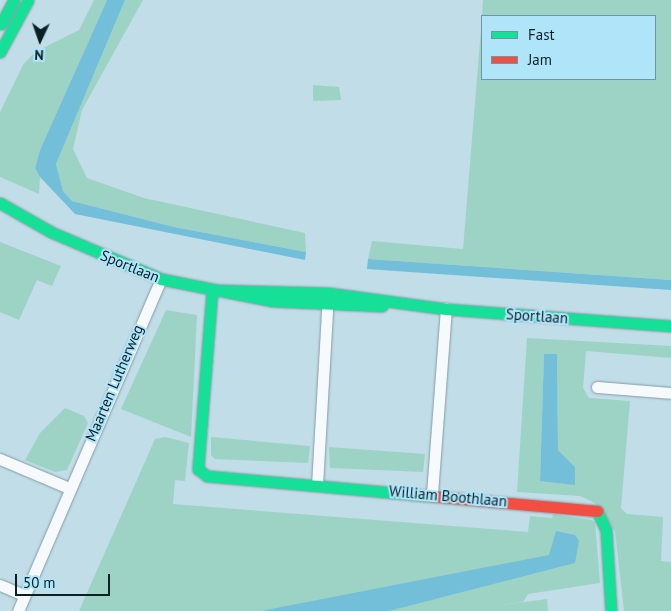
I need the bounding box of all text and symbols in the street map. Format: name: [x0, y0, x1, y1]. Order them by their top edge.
north arrow: [15, 15, 65, 65]
legend: [481, 15, 656, 80]
text: Fast: [528, 25, 555, 44]
text: N: [34, 46, 44, 64]
text: Jam: [528, 50, 552, 69]
street label: Sportlaan: [98, 246, 162, 286]
street label: Sportlaan: [505, 305, 569, 327]
street label: Maarten Lutherweg: [81, 322, 147, 444]
street label: William Boothlaan: [388, 482, 508, 510]
scale bar: [18, 564, 112, 596]
text: 50 m: [23, 573, 56, 592]

